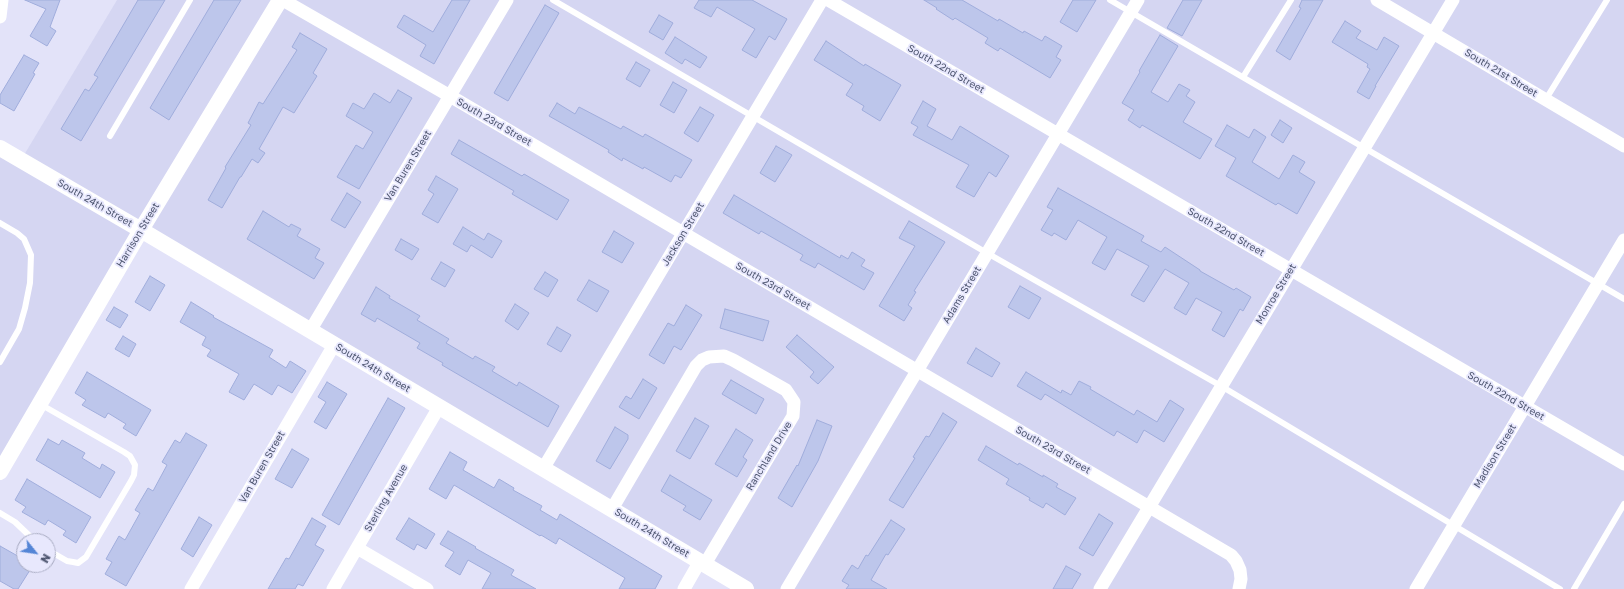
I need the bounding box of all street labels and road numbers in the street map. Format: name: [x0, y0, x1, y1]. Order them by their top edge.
street label: South 22nd Street: [905, 42, 987, 96]
street label: South 21st Street: [1462, 46, 1540, 100]
street label: South 23rd Street: [454, 96, 534, 148]
street label: Van Buren Street: [382, 128, 434, 204]
street label: South 24th Street: [55, 176, 135, 230]
street label: Jackson Street: [659, 200, 707, 268]
street label: Harrison Street: [114, 201, 162, 269]
street label: South 22nd Street: [1185, 205, 1267, 259]
street label: South 23rd Street: [733, 260, 813, 312]
street label: Monroe Street: [1253, 262, 1299, 326]
street label: Adams Street: [940, 264, 984, 326]
street label: South 24th Street: [333, 341, 413, 395]
street label: South 22nd Street: [1465, 369, 1547, 423]
street label: Ranchland Drive: [744, 419, 794, 493]
street label: Madison Street: [1471, 422, 1519, 490]
street label: South 23rd Street: [1013, 424, 1093, 476]
street label: Van Buren Street: [237, 429, 287, 505]
street label: Sterling Avenue: [362, 462, 410, 534]
street label: South 24th Street: [612, 506, 692, 560]

